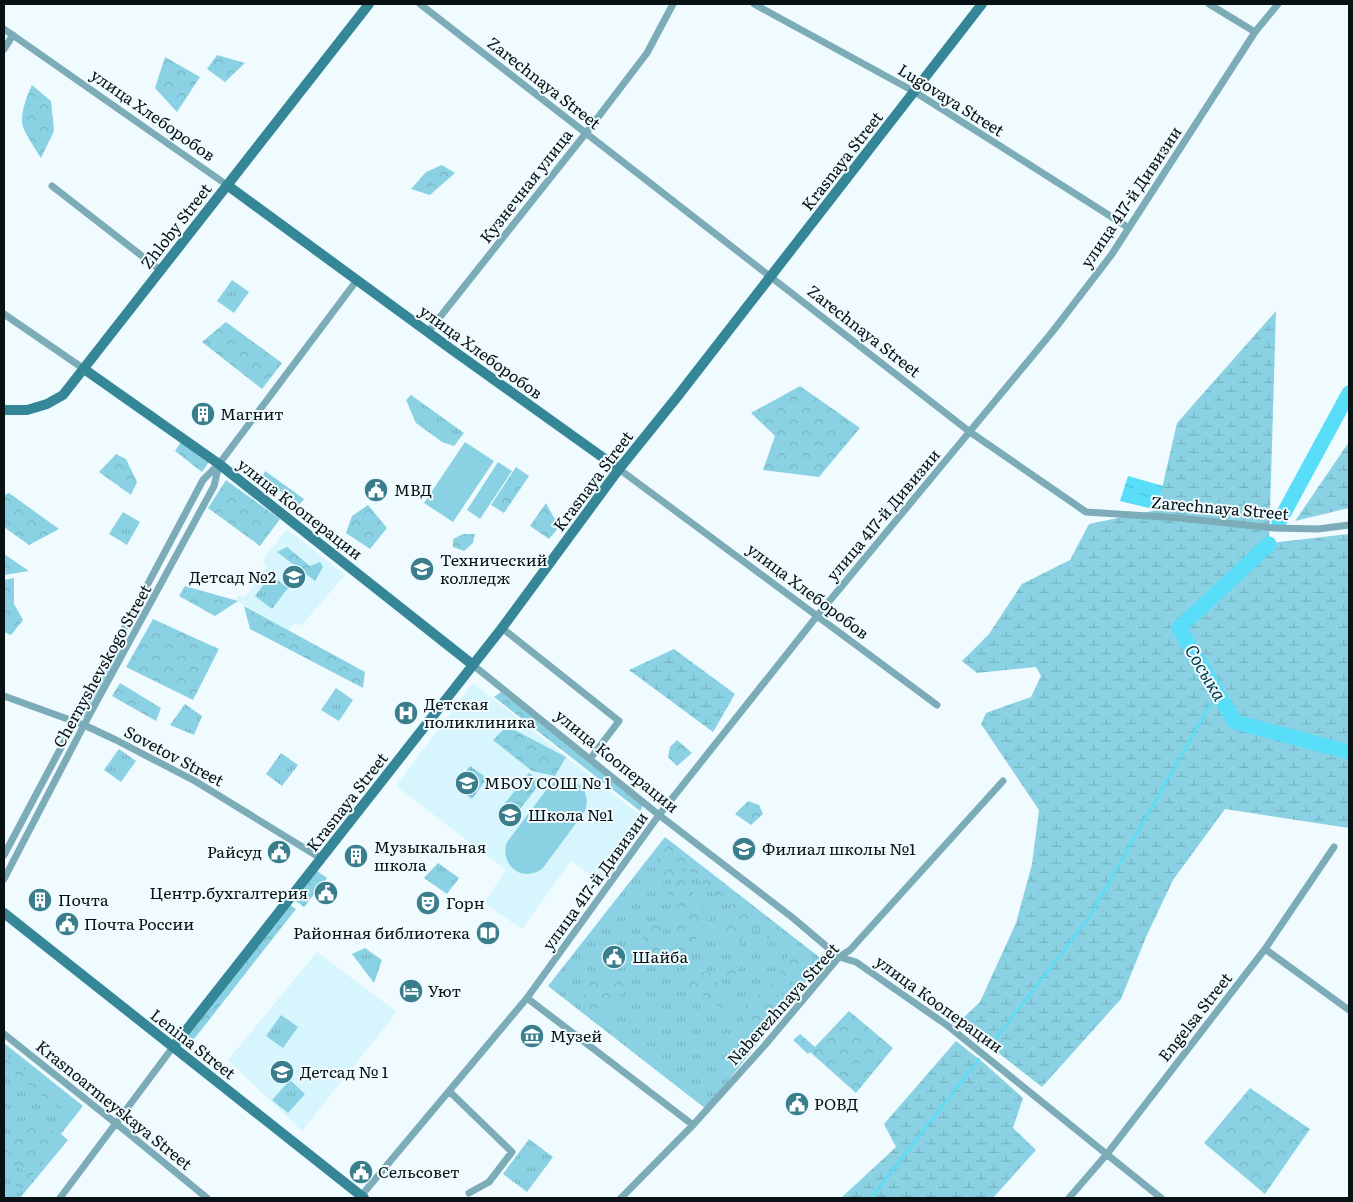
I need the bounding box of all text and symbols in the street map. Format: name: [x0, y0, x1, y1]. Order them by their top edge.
street label: Zarechnaya Street: [483, 30, 607, 134]
street label: Lugovaya Street: [894, 57, 1010, 142]
street label: улица Хлеборобов: [86, 62, 221, 166]
street label: Krasnaya Street: [795, 105, 888, 215]
street label: улица 417-й Дивизии: [1074, 121, 1187, 272]
street label: Кузнечная улица: [473, 123, 578, 247]
street label: Zhloby Street: [134, 177, 217, 273]
street label: Zarechnaya Street: [803, 278, 927, 382]
street label: улица Хлеборобов: [415, 298, 548, 404]
building icon: Магнит: [190, 401, 216, 427]
place label: Магнит: [220, 401, 284, 425]
street label: Krasnaya Street: [546, 425, 638, 536]
street label: улица 417-й Дивизии: [820, 443, 945, 586]
street label: улица Кооперации: [233, 452, 368, 565]
public building icon: МВД: [363, 477, 389, 503]
place label: МВД: [394, 477, 432, 501]
street label: Zarechnaya Street: [1150, 489, 1290, 525]
street label: улица Хлеборобов: [743, 536, 875, 644]
place label: Технический колледж: [440, 547, 548, 589]
school or university icon: Технический колледж: [409, 556, 435, 582]
place label: Детсад №2: [189, 564, 276, 588]
school or university icon: Детсад №2: [281, 564, 307, 590]
street label: Chernyshevskogo Street: [46, 579, 156, 752]
water label: Сосыка: [1179, 639, 1234, 706]
place label: Детская поликлиника: [424, 691, 536, 733]
hospital icon: Детская поликлиника: [393, 700, 419, 726]
street label: улица Кооперации: [551, 703, 685, 818]
street label: Sovetov Street: [120, 719, 229, 792]
street label: Krasnaya Street: [300, 746, 393, 856]
school or university icon: МБОУ СОШ № 1: [454, 770, 480, 796]
place label: МБОУ СОШ № 1: [484, 770, 612, 794]
school or university icon: Школа №1: [497, 802, 523, 828]
place label: Школа №1: [528, 802, 614, 826]
street label: улица 417-й Дивизии: [536, 806, 653, 955]
place label: Музыкальная школа: [374, 834, 486, 876]
school or university icon: Филиал школы №1: [731, 836, 757, 862]
place label: Филиал школы №1: [762, 836, 916, 860]
place label: Райсуд: [207, 839, 262, 863]
public building icon: Райсуд: [266, 839, 292, 865]
building icon: Музыкальная школа: [343, 843, 369, 869]
place label: Центр.бухгалтерия: [150, 880, 308, 904]
public building icon: Центр.бухгалтерия: [313, 880, 339, 906]
building icon: Почта: [27, 887, 53, 913]
place label: Почта: [58, 887, 109, 911]
theatre icon: Горн: [415, 890, 441, 916]
place label: Горн: [446, 890, 485, 914]
public building icon: Почта России: [54, 911, 80, 937]
place label: Почта России: [84, 911, 194, 935]
place label: Районная библиотека: [293, 920, 470, 944]
library icon: Районная библиотека: [475, 920, 501, 946]
street label: Naberezhnaya Street: [721, 936, 844, 1070]
public building icon: Шайба: [601, 944, 627, 970]
place label: Шайба: [632, 944, 688, 968]
street label: улица Кооперации: [871, 949, 1009, 1058]
street label: Engelsa Street: [1152, 966, 1237, 1066]
hotel icon: Уют: [398, 978, 424, 1004]
place label: Уют: [428, 978, 461, 1002]
street label: Lenina Street: [146, 1002, 242, 1085]
museum icon: Музей: [519, 1023, 545, 1049]
place label: Музей: [550, 1023, 602, 1047]
street label: Krasnoarmeyskaya Street: [31, 1034, 198, 1175]
school or university icon: Детсад № 1: [269, 1059, 295, 1085]
place label: Детсад № 1: [300, 1059, 389, 1083]
public building icon: РОВД: [784, 1091, 810, 1117]
place label: РОВД: [814, 1091, 858, 1115]
public building icon: Сельсовет: [348, 1159, 374, 1185]
place label: Сельсовет: [378, 1159, 460, 1183]

